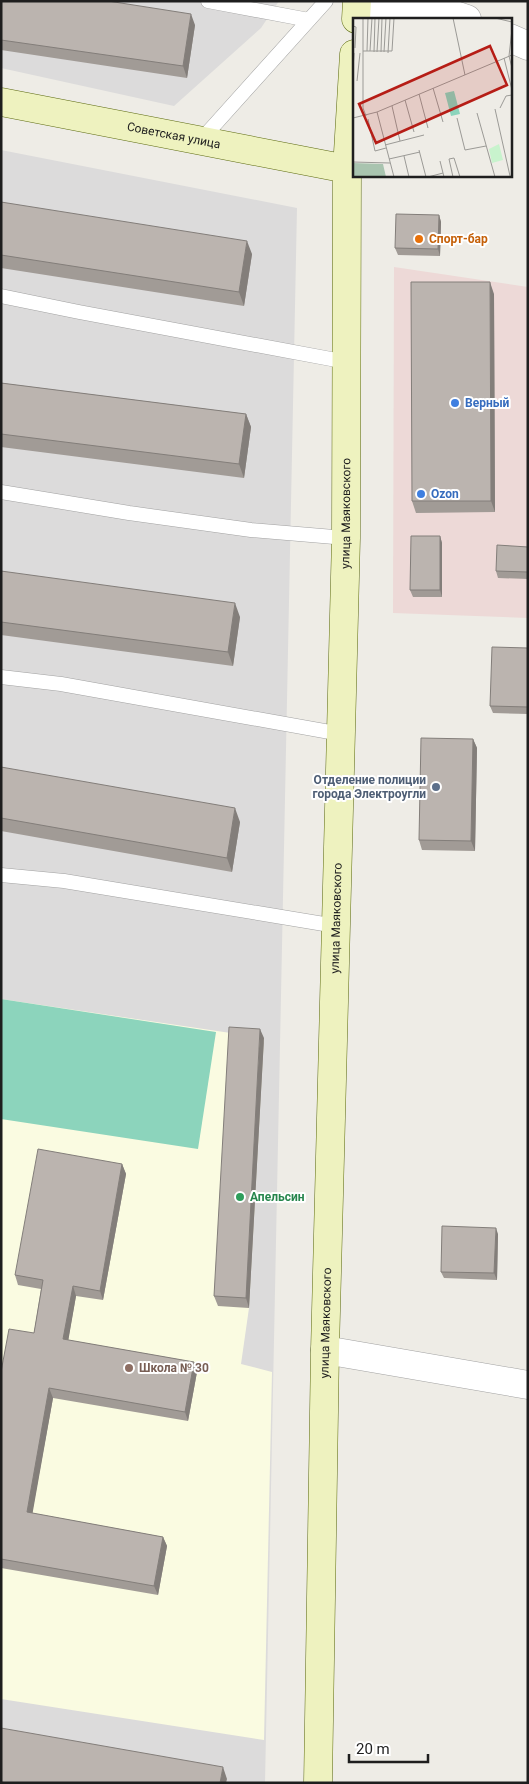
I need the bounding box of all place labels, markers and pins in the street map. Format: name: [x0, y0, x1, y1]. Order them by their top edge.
place label: Спорт-бар: [429, 232, 488, 246]
marker: Спорт-бар: [413, 233, 425, 245]
place label: Верный: [465, 396, 510, 410]
marker: Верный: [449, 397, 461, 409]
place label: Ozon: [431, 487, 459, 501]
marker: Ozon: [415, 488, 427, 500]
place label: Отделение полиции города Электроугли: [313, 773, 426, 801]
marker: Отделение полиции города Электроугли: [430, 781, 442, 793]
place label: Апельсин: [250, 1190, 305, 1204]
marker: Апельсин: [234, 1191, 246, 1203]
place label: Школа № 30: [139, 1361, 209, 1375]
marker: Школа № 30: [123, 1362, 135, 1374]

